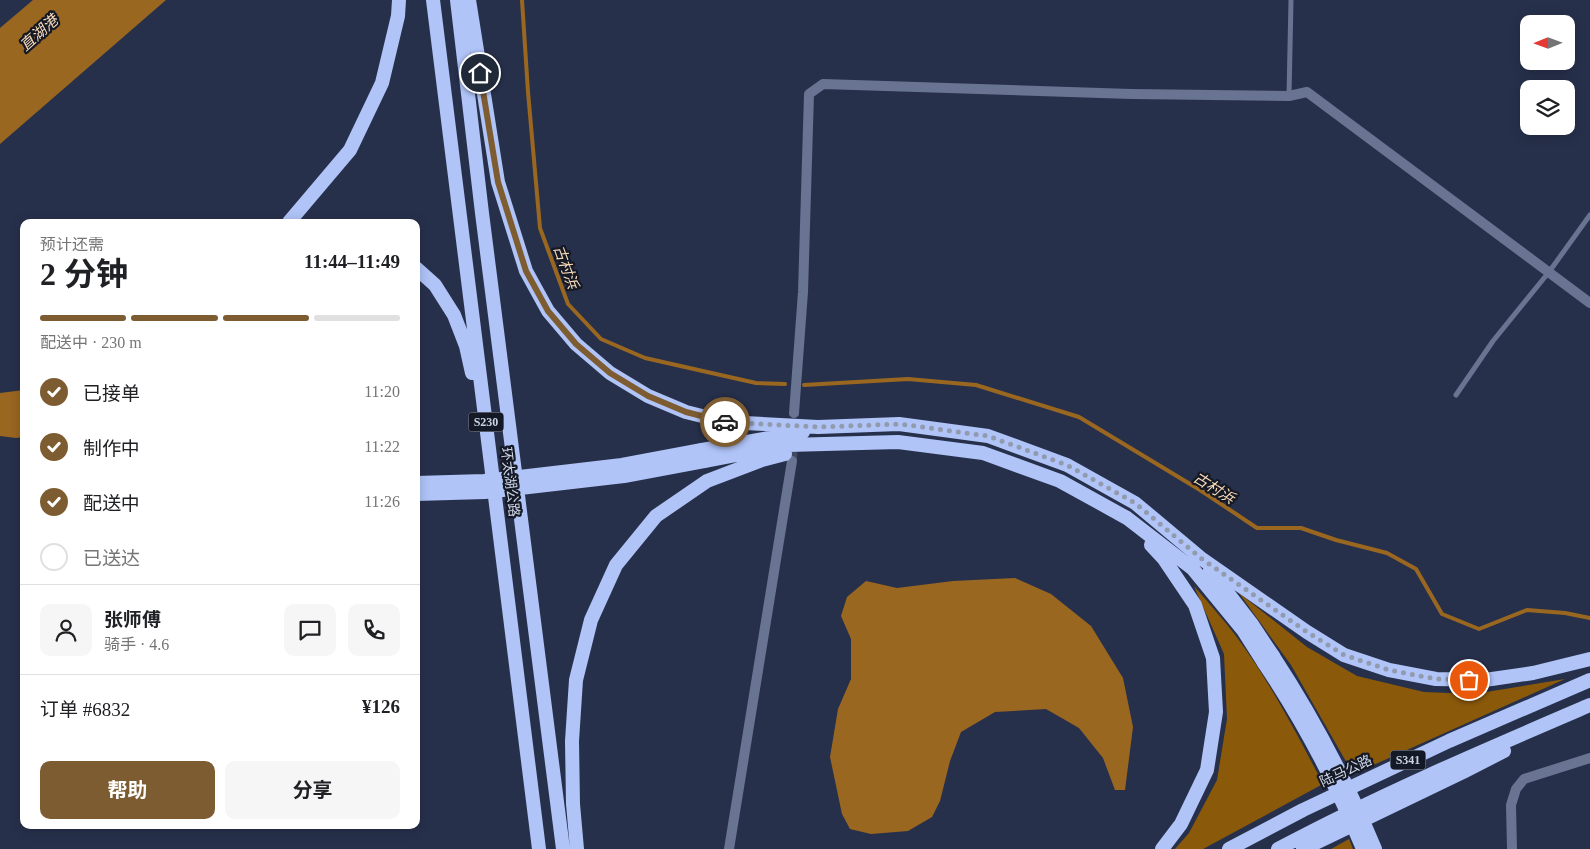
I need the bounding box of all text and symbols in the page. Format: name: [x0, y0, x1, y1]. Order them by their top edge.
water label: 直湖港: [17, 11, 63, 54]
north arrow: [1520, 15, 1575, 70]
map controls: [1520, 15, 1575, 135]
pin: [459, 52, 501, 94]
icon: home: [466, 59, 494, 87]
button: layers: [1520, 80, 1575, 135]
text: 预计还需: [40, 236, 104, 253]
water label: 古村浜: [551, 243, 582, 293]
text: 11:44–11:49: [304, 251, 400, 272]
text: 2 分钟: [40, 256, 128, 292]
text: 配送中 · 230 m: [40, 334, 142, 351]
icon: check: [40, 378, 68, 406]
text: 已接单: [83, 383, 140, 404]
text: 11:20: [364, 383, 400, 400]
courier: [700, 397, 750, 447]
icon: car: [711, 408, 739, 436]
road number: S230: [468, 412, 504, 432]
icon: check: [40, 433, 68, 461]
text: 制作中: [83, 438, 140, 459]
text: 11:22: [364, 438, 400, 455]
street label: 环太湖公路: [498, 446, 522, 518]
water label: 古村浜: [1191, 469, 1239, 508]
icon: check: [40, 488, 68, 516]
text: 配送中: [83, 493, 140, 514]
text: 11:26: [364, 493, 400, 510]
text: 已送达: [83, 548, 140, 569]
button: person: [40, 604, 92, 656]
button: chat: [284, 604, 336, 656]
button: phone: [348, 604, 400, 656]
text: 张师傅: [104, 609, 161, 630]
text: 骑手 · 4.6: [104, 636, 169, 653]
pin: [1448, 659, 1490, 701]
icon: bag: [1455, 666, 1483, 694]
text: ¥126: [362, 696, 400, 717]
text: 订单 #6832: [40, 699, 130, 720]
road number: S341: [1390, 750, 1426, 770]
street label: 陆马公路: [1317, 752, 1375, 790]
button: 帮助: [40, 761, 215, 819]
button: 分享: [225, 761, 400, 819]

